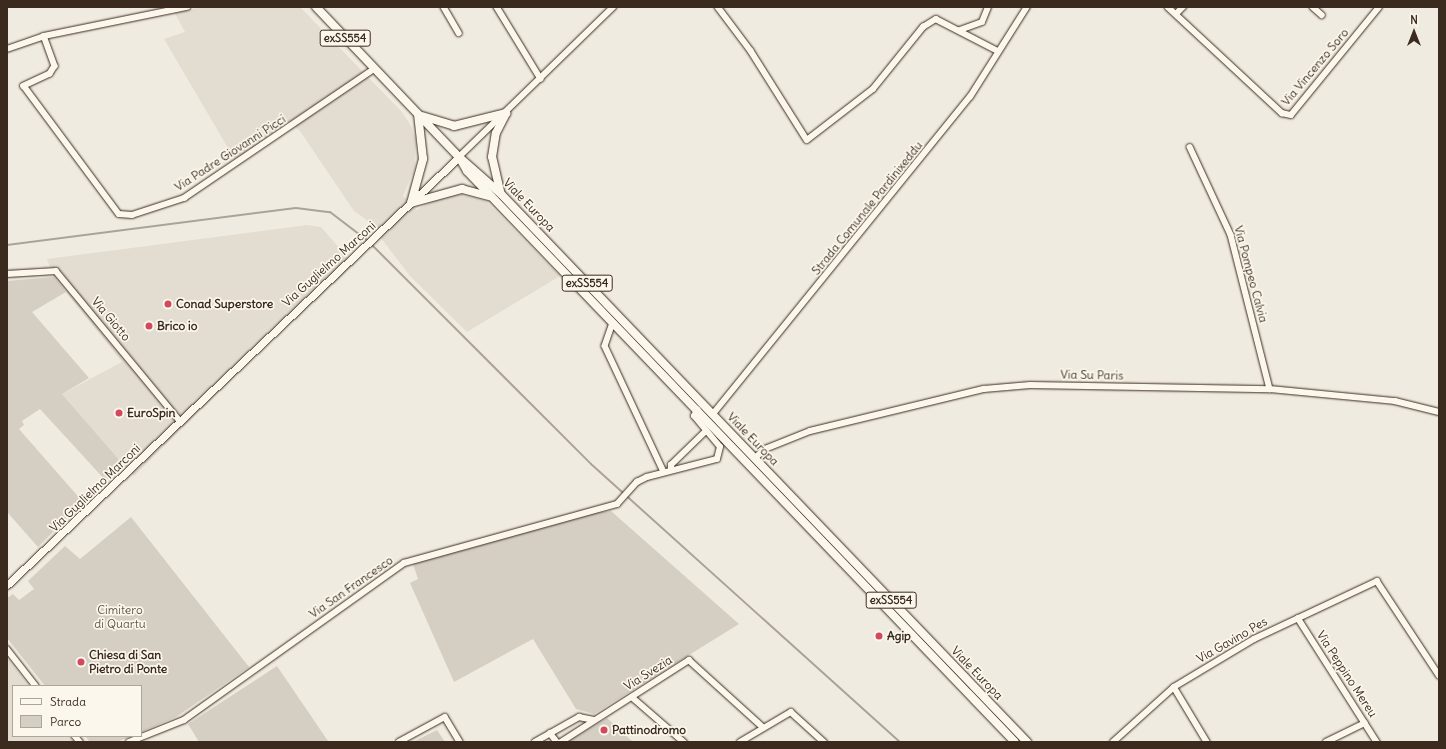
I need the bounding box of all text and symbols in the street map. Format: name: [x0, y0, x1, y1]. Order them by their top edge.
north arrow: [1394, 12, 1434, 52]
text: N: [1410, 13, 1418, 27]
street label: Via Vincenzo Soro: [1278, 25, 1352, 109]
road number: exSS554: [319, 29, 371, 47]
street label: Via Padre Giovanni Picci: [172, 112, 288, 194]
street label: Strada Comunale Pardinixeddu: [809, 138, 925, 278]
street label: Viale Europa: [500, 175, 558, 235]
street label: Via Guglielmo Marconi: [279, 218, 379, 310]
street label: Via Pompeo Calvia: [1231, 224, 1271, 324]
road number: exSS554: [561, 274, 613, 292]
street label: Via Giotto: [89, 294, 133, 344]
place label: Conad Superstore: [176, 297, 273, 311]
marker: Conad Superstore: [163, 299, 173, 309]
place label: Brico io: [157, 319, 197, 333]
marker: Brico io: [144, 321, 154, 331]
street label: Via Su Paris: [1060, 367, 1124, 383]
place label: EuroSpin: [127, 406, 175, 420]
marker: EuroSpin: [114, 408, 124, 418]
street label: Viale Europa: [724, 409, 782, 469]
street label: Via Guglielmo Marconi: [47, 441, 143, 535]
street label: Via San Francesco: [306, 553, 396, 621]
road number: exSS554: [865, 591, 917, 609]
park label: Cimitero di Quartu: [94, 603, 146, 631]
street label: Via Gavino Pes: [1194, 614, 1270, 666]
street label: Via Peppino Mereu: [1314, 628, 1380, 720]
place label: Agip: [887, 629, 911, 643]
marker: Agip: [874, 631, 884, 641]
street label: Viale Europa: [948, 643, 1006, 703]
place label: Chiesa di San Pietro di Ponte: [89, 648, 167, 676]
street label: Via Svezia: [621, 653, 675, 693]
marker: Chiesa di San Pietro di Ponte: [76, 657, 86, 667]
legend: [12, 685, 142, 737]
text: Strada: [50, 694, 86, 709]
text: Parco: [50, 714, 81, 729]
place label: Pattinodromo: [612, 723, 686, 737]
marker: Pattinodromo: [599, 725, 609, 735]

